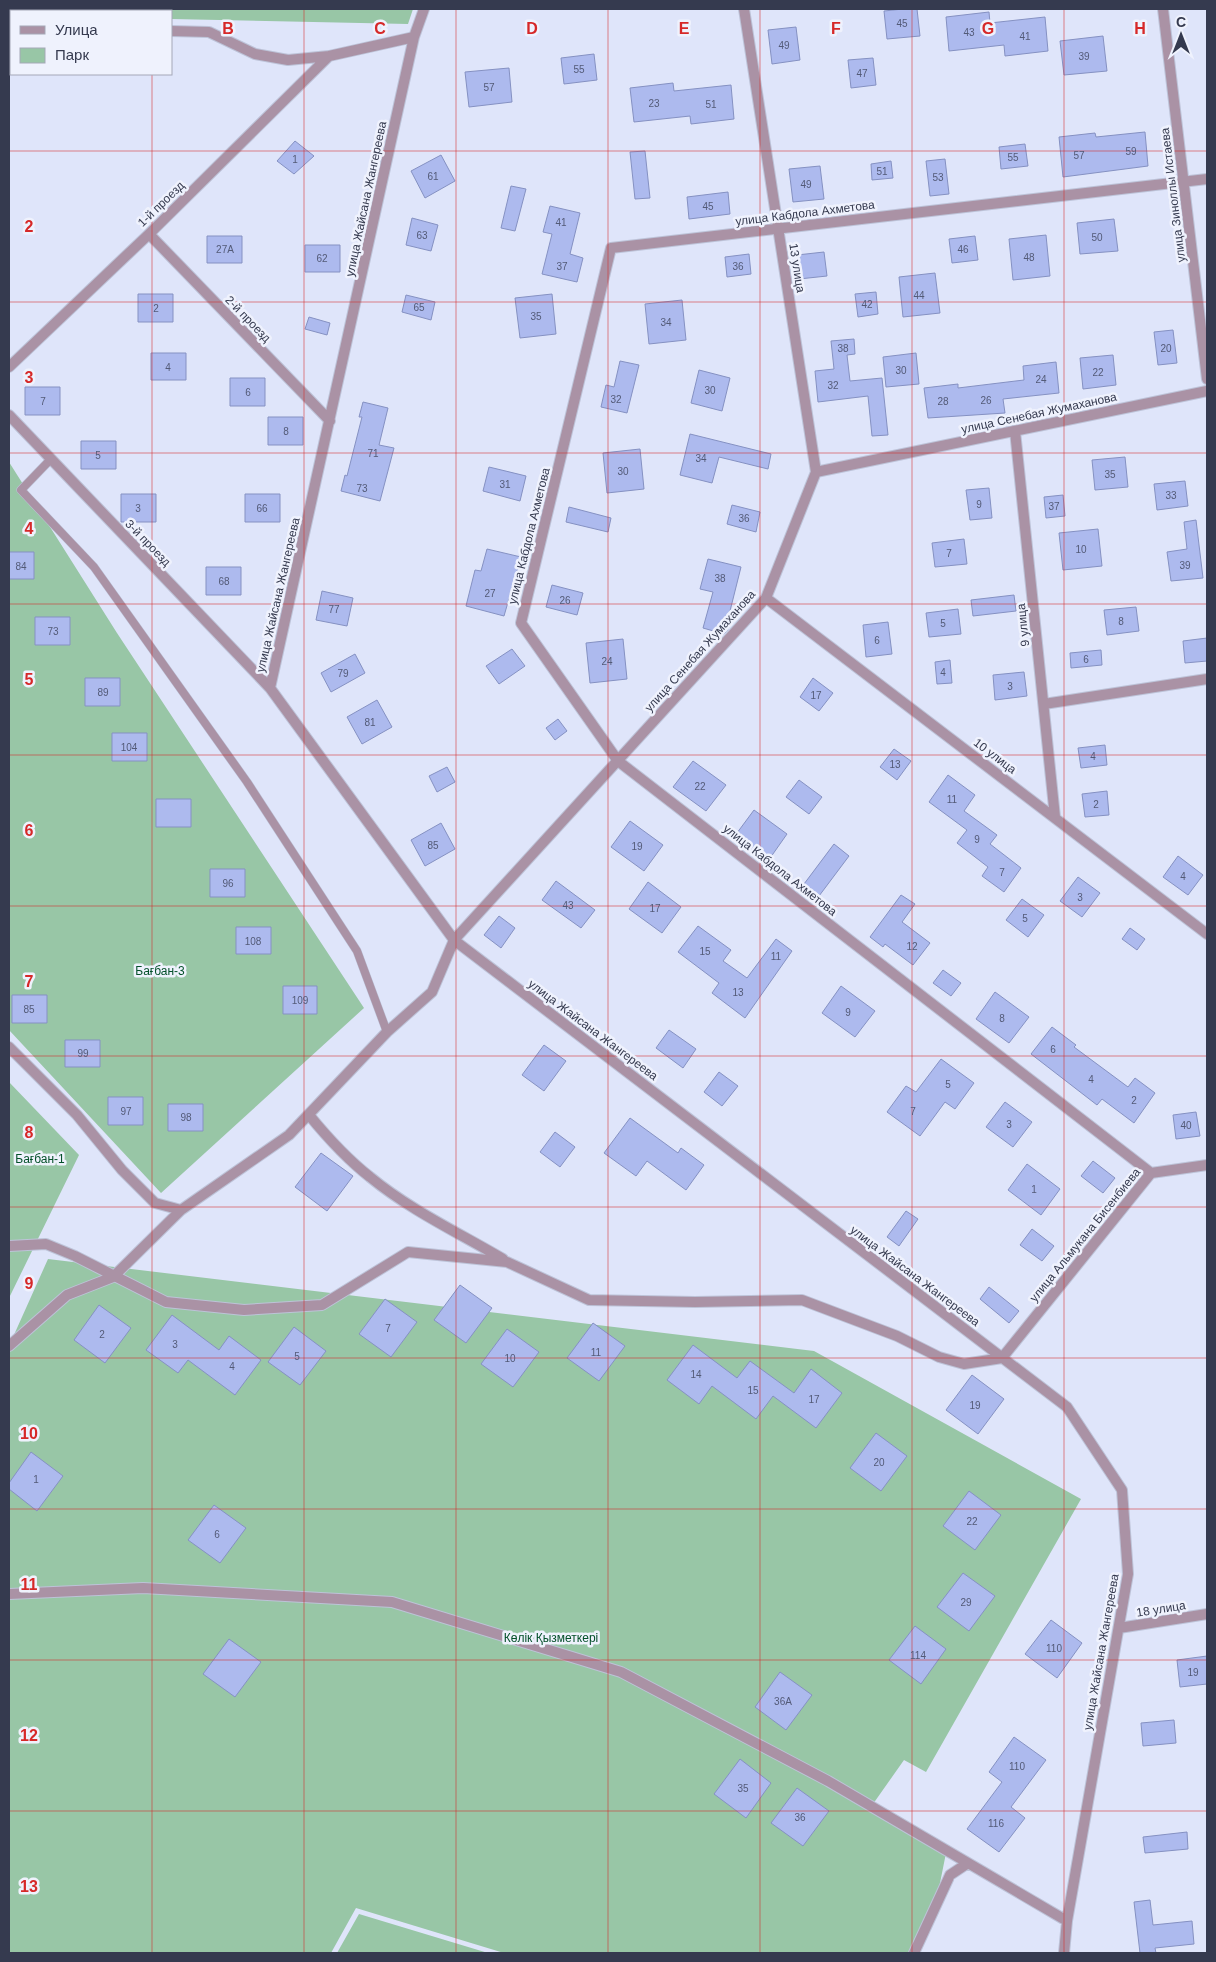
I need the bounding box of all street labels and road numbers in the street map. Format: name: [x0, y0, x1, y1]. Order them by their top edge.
street label: улица Жайсана Жангереева: [343, 120, 389, 278]
street label: улица Зиноллы Истаева: [1158, 127, 1188, 263]
street label: 1-й проезд: [135, 178, 187, 230]
street label: улица Кабдола Ахметова: [735, 197, 876, 228]
street label: 13 улица: [786, 242, 808, 294]
street label: 2-й проезд: [222, 293, 274, 345]
street label: улица Сенебая Жумаханова: [960, 390, 1118, 436]
street label: улица Кабдола Ахметова: [505, 466, 553, 606]
street label: улица Жайсана Жангереева: [253, 516, 303, 674]
street label: 3-й проезд: [122, 517, 174, 569]
street label: улица Сенебая Жумаханова: [642, 587, 758, 715]
street label: 9 улица: [1014, 603, 1032, 647]
street label: 10 улица: [971, 735, 1019, 777]
street label: улица Кабдола Ахметова: [720, 821, 840, 919]
street label: улица Жайсана Жангереева: [526, 977, 661, 1083]
street label: улица Альмукана Бисенбиева: [1027, 1165, 1143, 1305]
street label: улица Жайсана Жангереева: [848, 1223, 983, 1329]
street label: улица Жайсана Жангереева: [1080, 1572, 1122, 1731]
street label: 18 улица: [1135, 1598, 1187, 1620]

